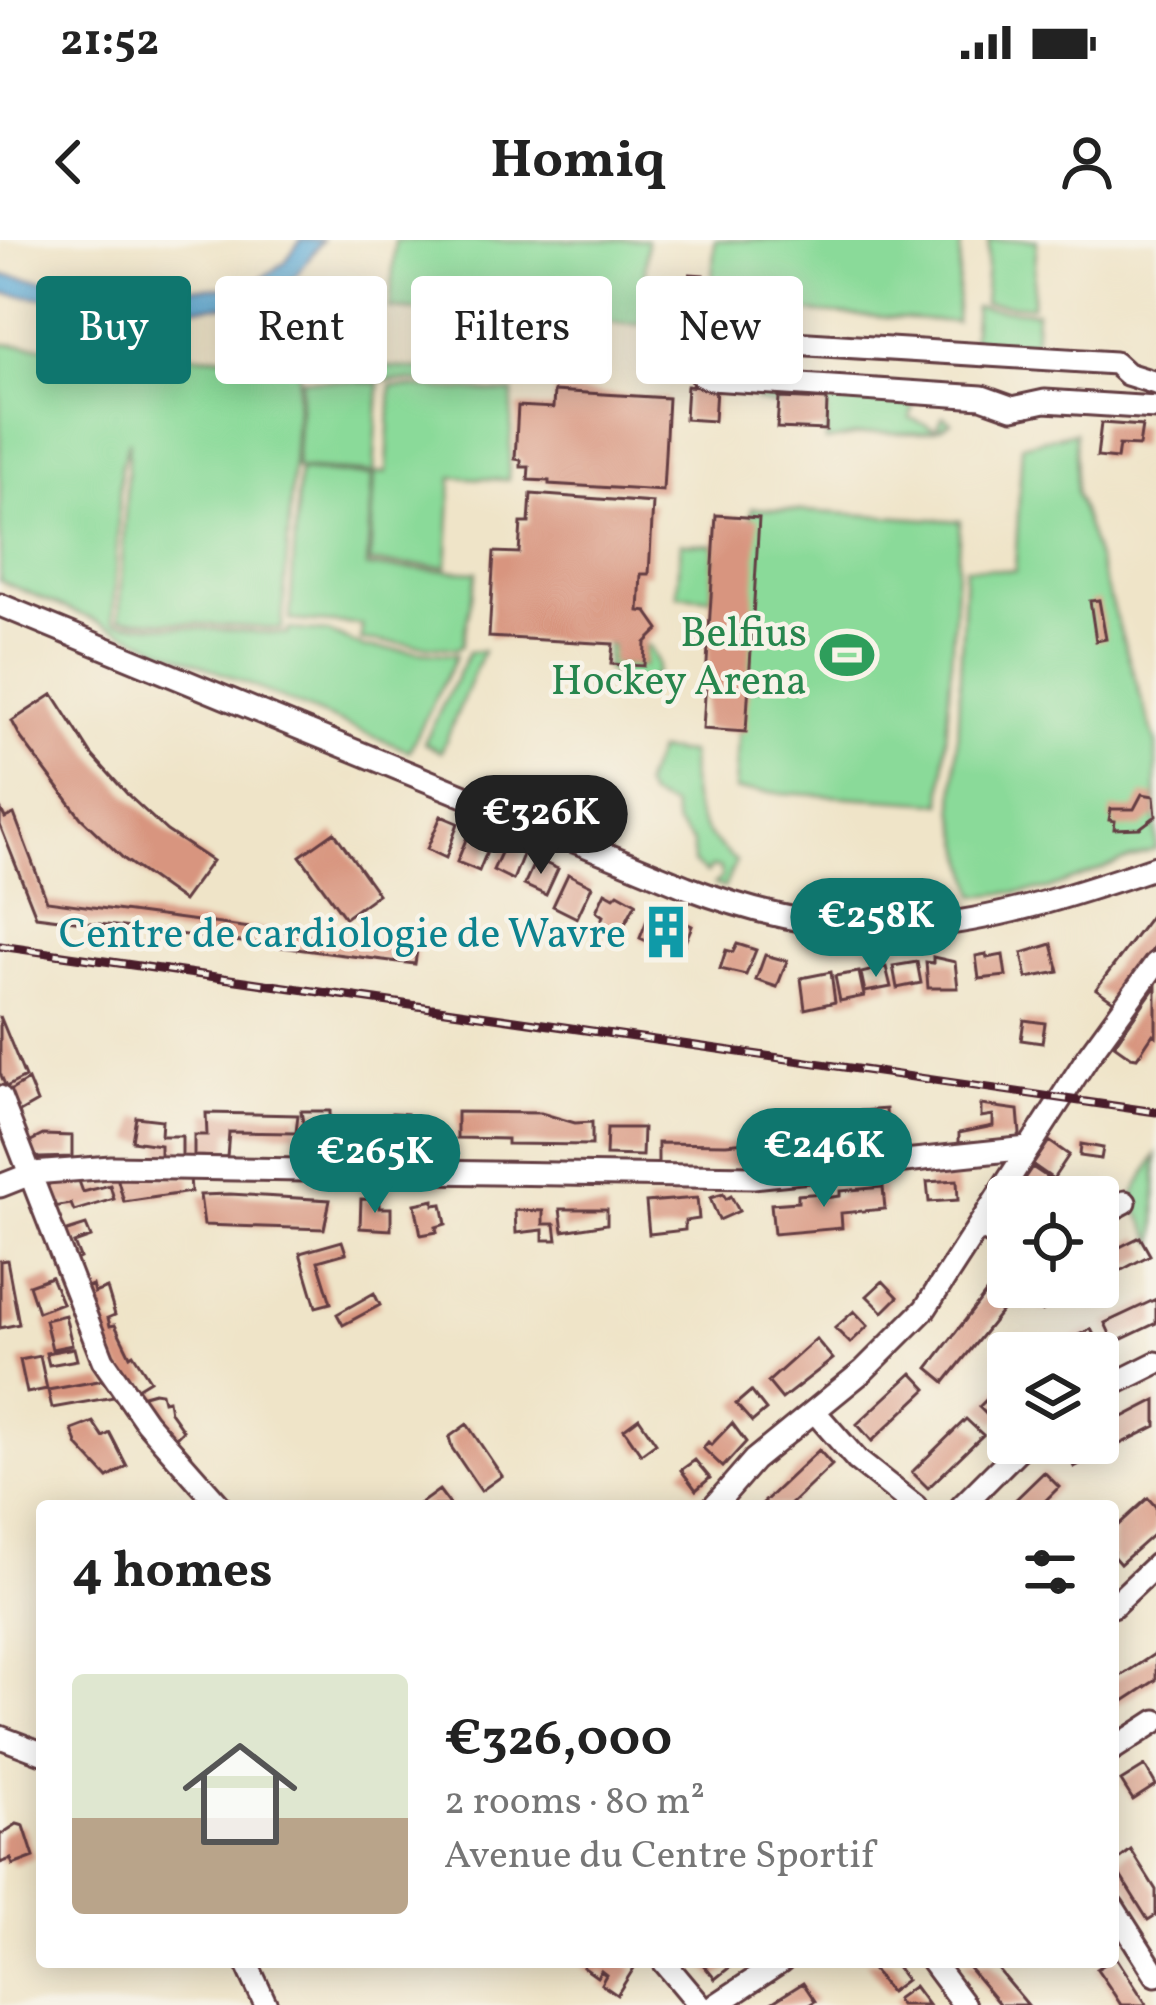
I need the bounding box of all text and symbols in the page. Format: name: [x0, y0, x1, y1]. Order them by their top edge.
text: 21:52: [60, 11, 159, 74]
text: Homiq: [490, 125, 666, 200]
icon: back: [36, 129, 102, 195]
icon: person: [1054, 129, 1120, 195]
chip: Buy: [36, 276, 191, 384]
chip: Rent: [215, 276, 387, 384]
chip: Filters: [411, 276, 612, 384]
chip: New: [636, 276, 803, 384]
place label: Belfius Hockey Arena: [551, 606, 807, 713]
sports icon: Belfius Hockey Arena: [818, 626, 876, 684]
pin: €326K: [457, 775, 625, 877]
text: €326K: [482, 787, 600, 841]
pin: €258K: [792, 878, 960, 980]
text: €258K: [817, 890, 935, 944]
building icon: Centre de cardiologie de Wavre: [637, 903, 695, 961]
place label: Centre de cardiologie de Wavre: [59, 907, 626, 966]
pin: €246K: [740, 1108, 908, 1210]
pin: €265K: [291, 1114, 459, 1216]
text: €246K: [763, 1120, 885, 1174]
text: €265K: [316, 1126, 434, 1180]
map controls: [987, 1176, 1119, 1464]
button: locate: [987, 1176, 1119, 1308]
button: layers: [987, 1332, 1119, 1464]
text: 4 homes: [72, 1537, 273, 1608]
icon: filters: [1017, 1539, 1083, 1605]
text: €326,000: [444, 1705, 672, 1776]
icon: home: [168, 1722, 312, 1866]
text: 2 rooms · 80 m²: [444, 1776, 705, 1830]
text: Avenue du Centre Sportif: [444, 1830, 874, 1884]

